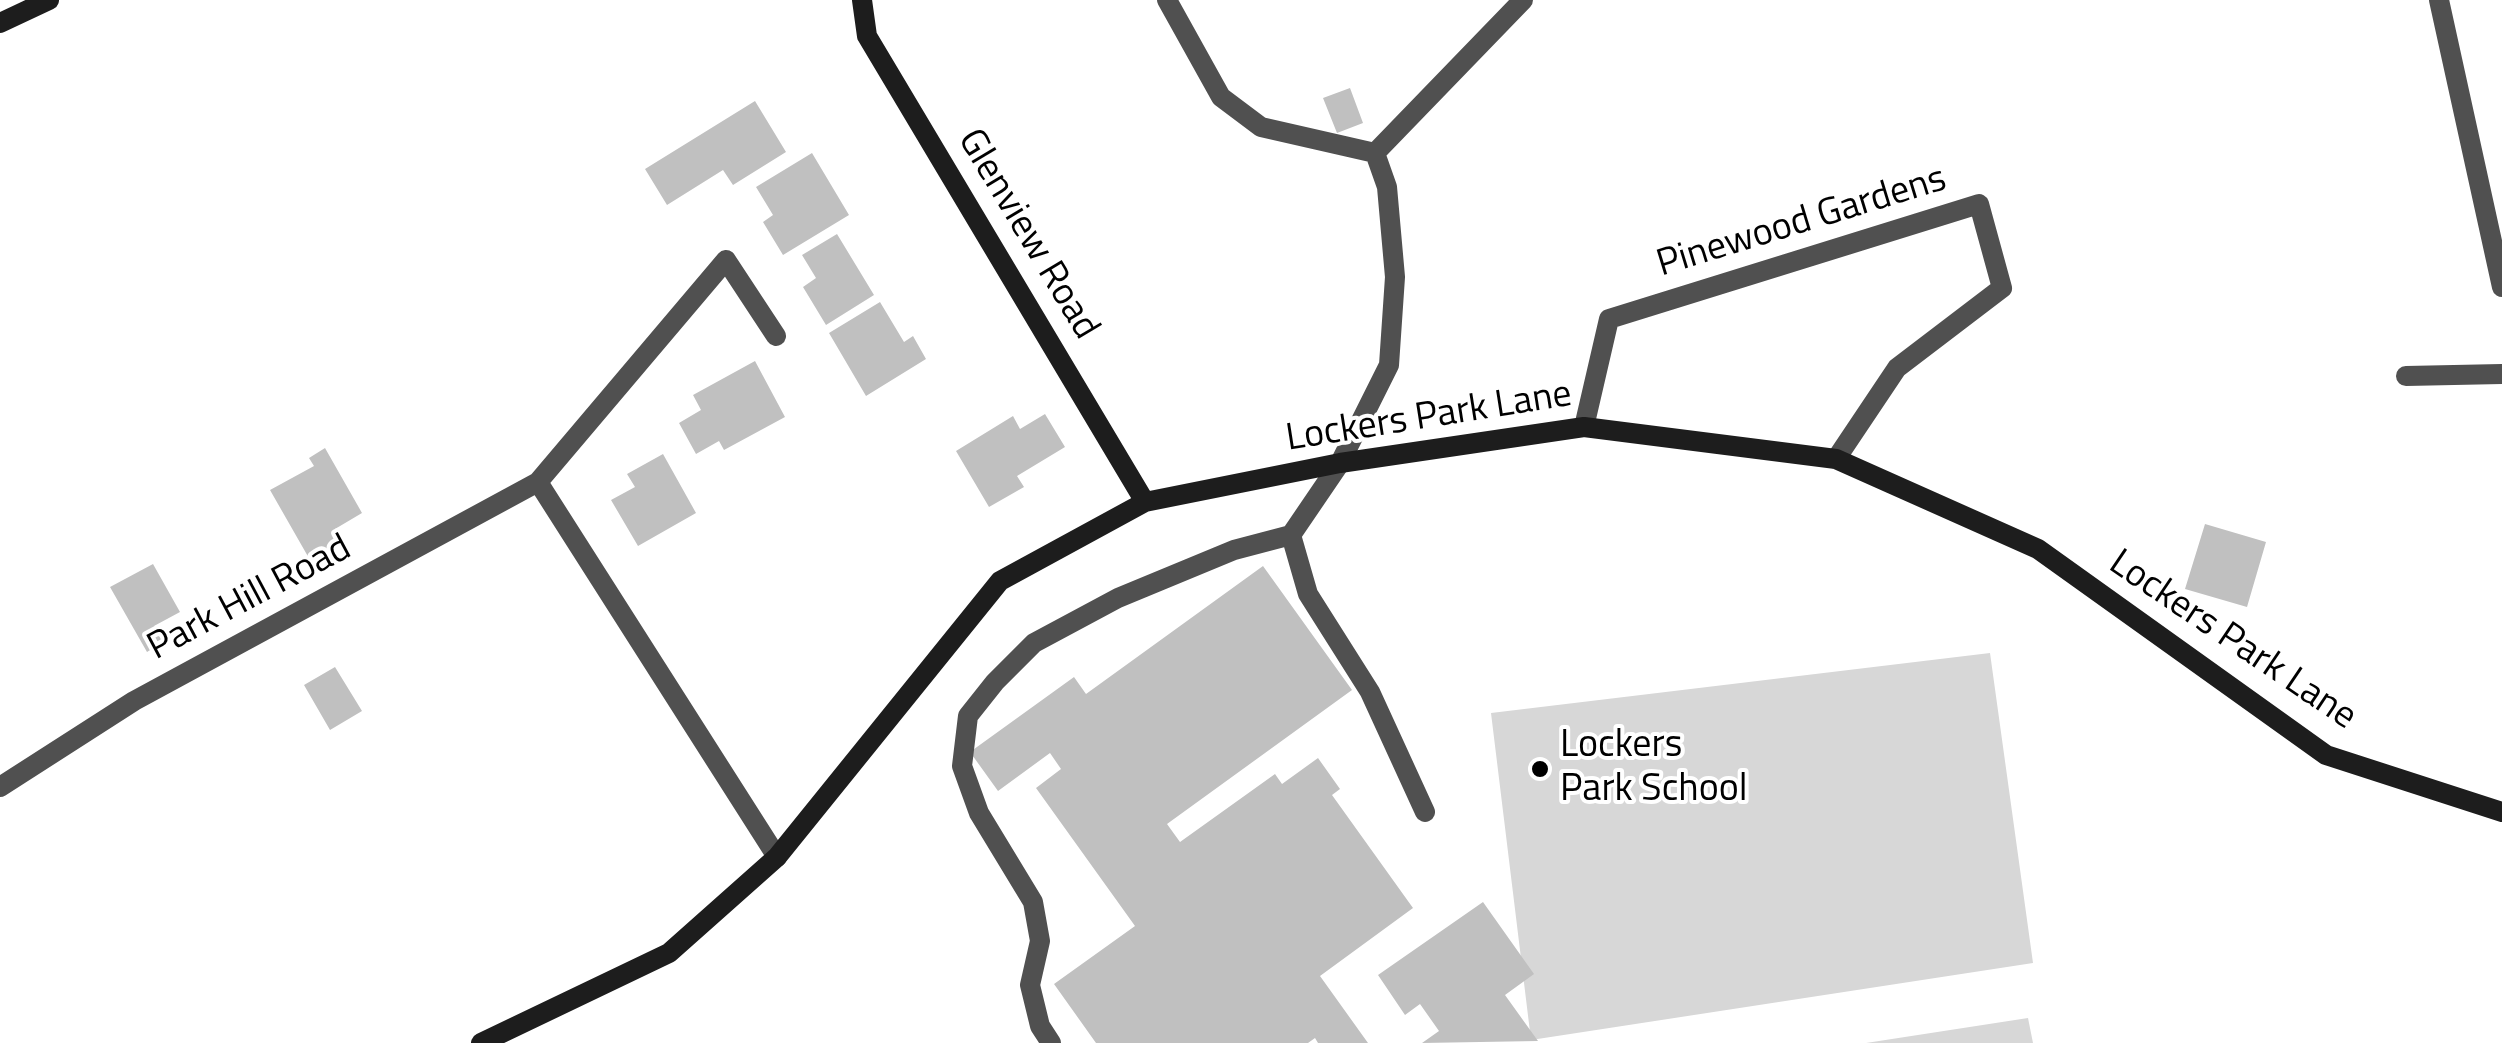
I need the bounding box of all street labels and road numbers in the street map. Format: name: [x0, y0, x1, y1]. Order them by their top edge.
street label: Glenview Road: [946, 122, 1108, 348]
street label: Pinewood Gardens: [1652, 157, 1952, 289]
street label: Lockers Park Lane: [1283, 373, 1575, 463]
street label: Park Hill Road: [141, 526, 359, 672]
street label: Lockers Park Lane: [2100, 541, 2364, 741]

